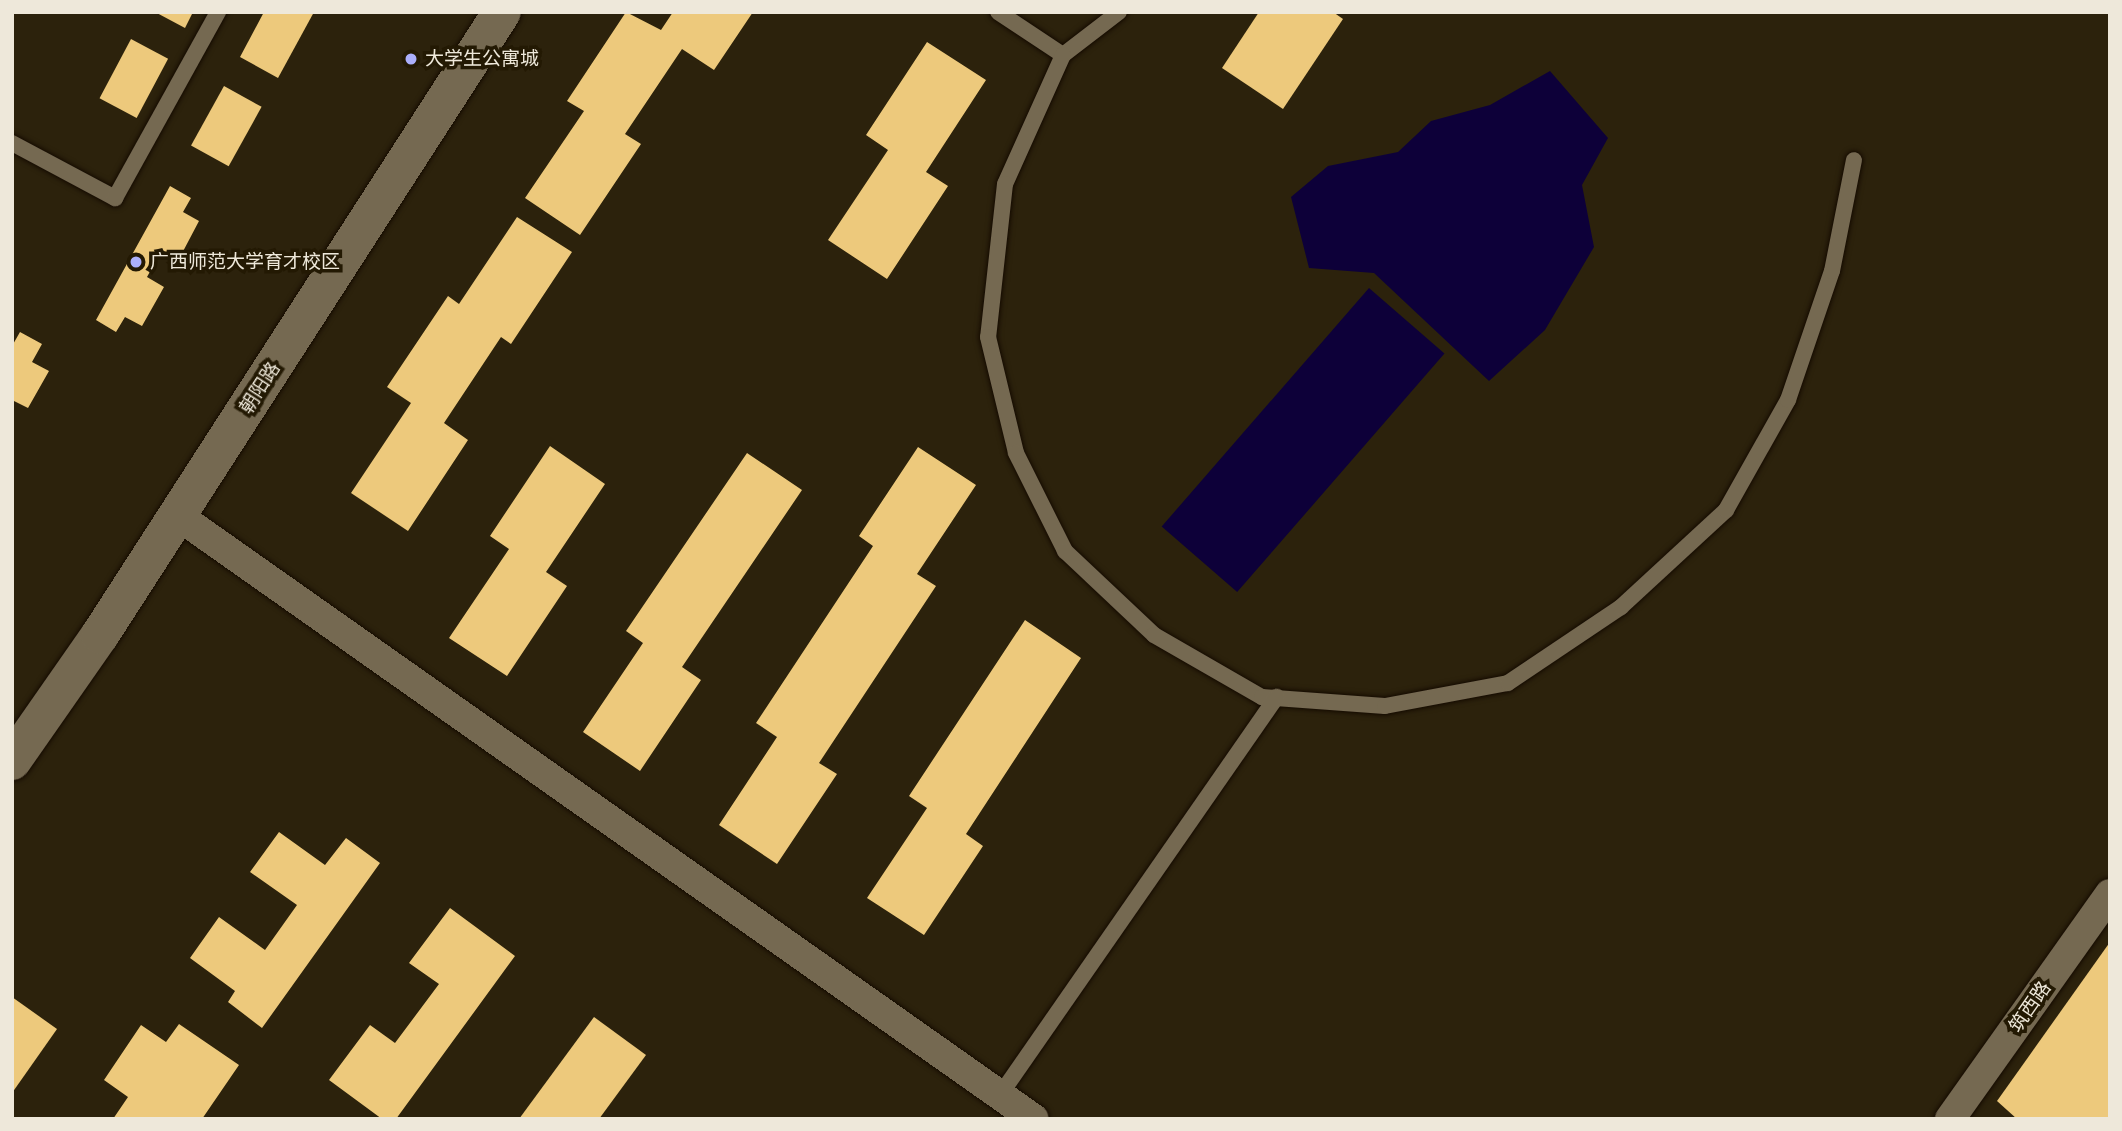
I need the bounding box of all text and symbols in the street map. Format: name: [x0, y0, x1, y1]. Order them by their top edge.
place label: 大学生公寓城: [425, 48, 539, 70]
marker: 大学生公寓城: [403, 51, 419, 67]
place label: 广西师范大学育才校区: [150, 251, 340, 273]
marker: 广西师范大学育才校区: [128, 254, 144, 270]
street label: 朝阳路: [235, 358, 285, 418]
street label: 筑西路: [2004, 977, 2056, 1037]

